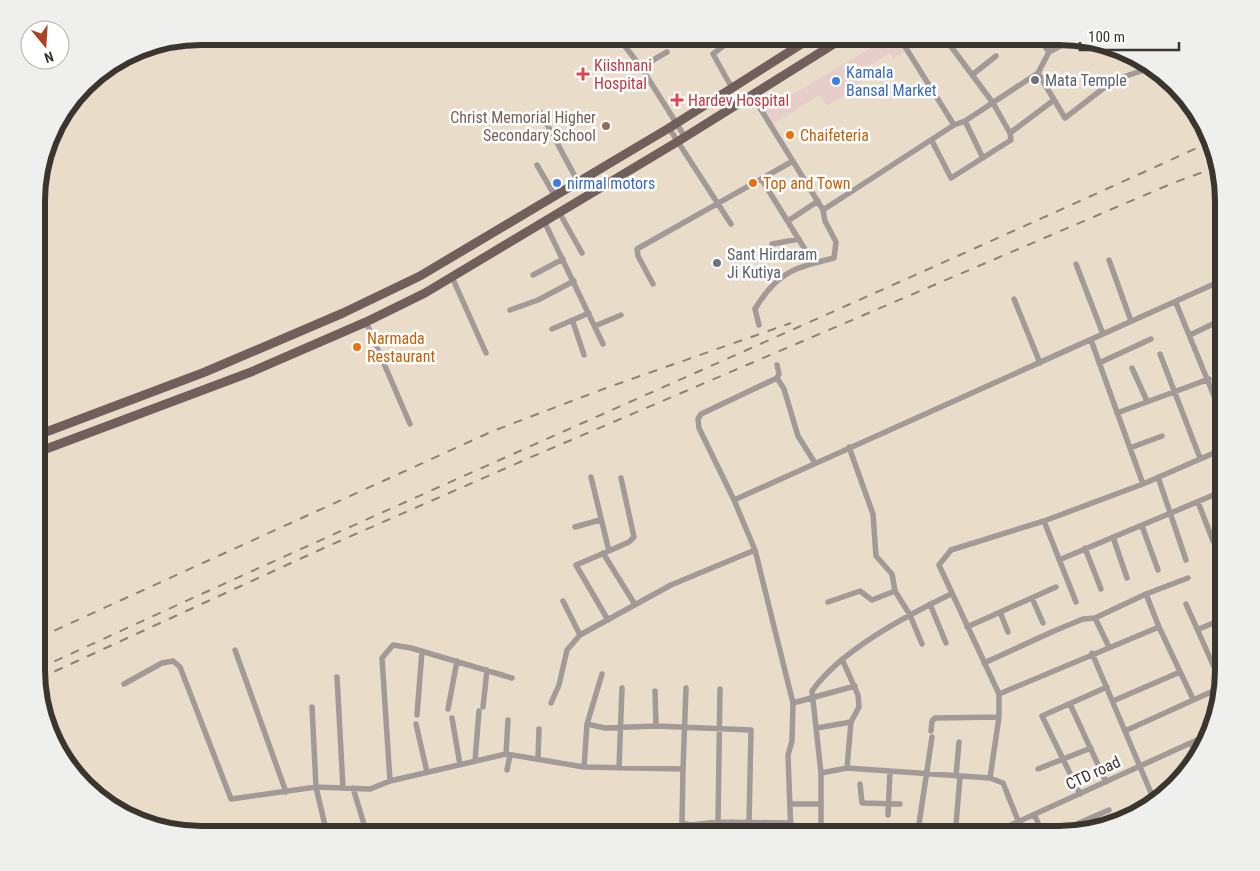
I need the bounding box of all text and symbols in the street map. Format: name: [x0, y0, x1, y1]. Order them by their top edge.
north arrow: [20, 20, 70, 70]
scale bar: [1080, 20, 1179, 52]
text: 100 m: [1088, 28, 1125, 46]
text: N: [42, 48, 56, 66]
place label: Kiishnani Hospital: [594, 56, 652, 93]
place label: Kamala Bansal Market: [846, 63, 937, 100]
marker: Kiishnani Hospital: [576, 67, 590, 81]
place label: Mata Temple: [1045, 71, 1127, 90]
marker: Mata Temple: [1029, 74, 1041, 86]
marker: Kamala Bansal Market: [830, 75, 842, 87]
place label: Hardev Hospital: [688, 91, 789, 110]
marker: Hardev Hospital: [670, 93, 684, 107]
place label: Christ Memorial Higher Secondary School: [450, 108, 596, 145]
marker: Christ Memorial Higher Secondary School: [600, 120, 612, 132]
place label: Chaifeteria: [800, 126, 869, 145]
marker: Chaifeteria: [784, 129, 796, 141]
place label: nirmal motors: [567, 174, 655, 193]
place label: Top and Town: [763, 174, 851, 193]
marker: nirmal motors: [551, 177, 563, 189]
marker: Top and Town: [747, 177, 759, 189]
place label: Sant Hirdaram Ji Kutiya: [727, 245, 817, 282]
marker: Sant Hirdaram Ji Kutiya: [711, 257, 723, 269]
place label: Narmada Restaurant: [367, 329, 435, 366]
marker: Narmada Restaurant: [351, 341, 363, 353]
street label: CTD road: [1063, 752, 1123, 794]

